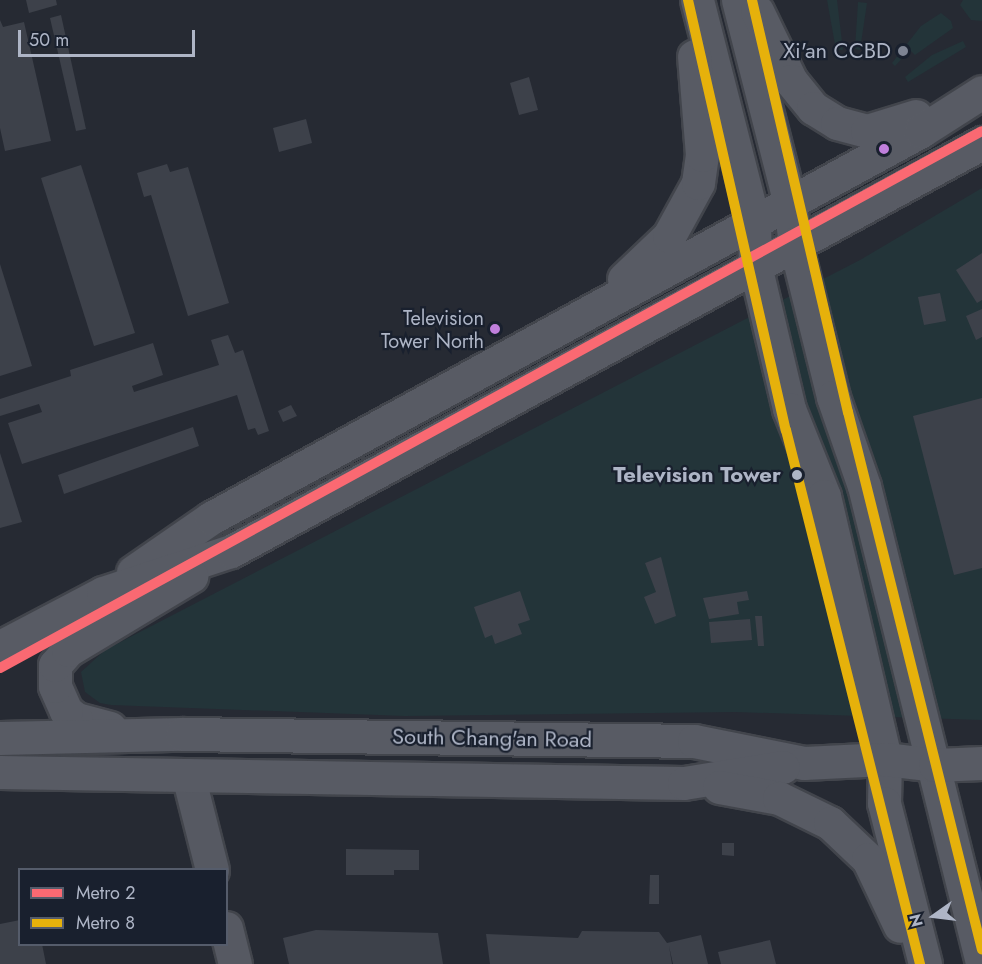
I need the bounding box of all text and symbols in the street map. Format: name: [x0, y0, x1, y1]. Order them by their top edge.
scale bar: [21, 18, 198, 56]
text: 50 m: [29, 27, 69, 53]
place label: Xi'an CCBD: [783, 38, 891, 64]
marker: Xi'an CCBD: [896, 44, 910, 58]
unlabelled marker: [878, 143, 890, 155]
place label: Television Tower North: [381, 306, 484, 353]
marker: Television Tower North: [489, 323, 501, 335]
place label: Television Tower: [613, 462, 781, 488]
marker: Television Tower: [786, 464, 808, 486]
street label: South Chang'an Road: [392, 723, 592, 753]
legend: [18, 868, 228, 946]
text: Metro 2: [76, 880, 136, 906]
north arrow: [904, 886, 964, 946]
text: Metro 8: [76, 910, 135, 936]
text: N: [903, 912, 929, 929]

